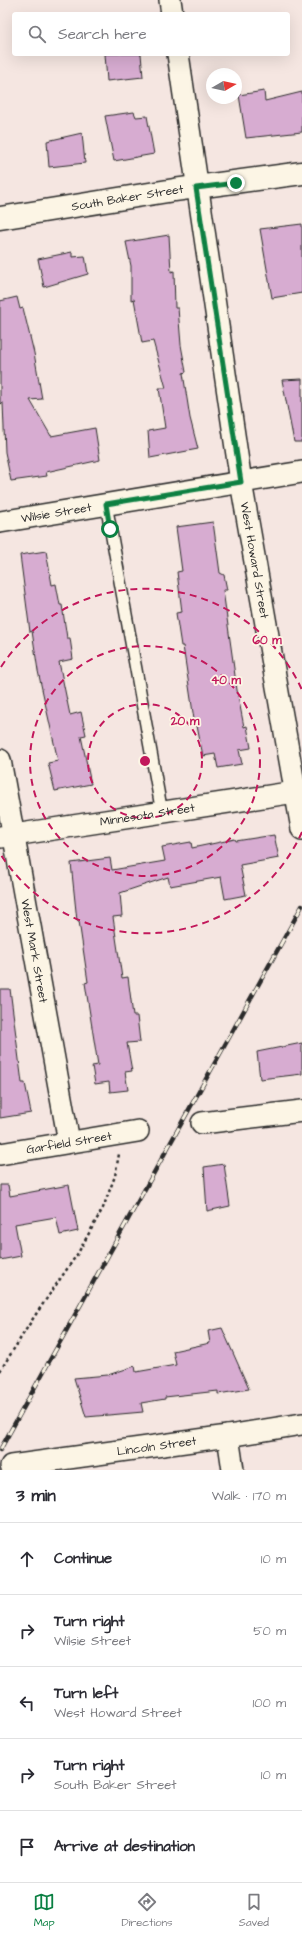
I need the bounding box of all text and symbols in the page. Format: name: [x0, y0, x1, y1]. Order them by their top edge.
search box: [12, 12, 290, 56]
icon: search: [26, 23, 48, 45]
text: Search here: [58, 24, 147, 45]
north arrow: [206, 68, 242, 104]
route end: [227, 174, 245, 192]
street label: South Baker Street: [70, 181, 185, 215]
street label: Wilsie Street: [20, 499, 93, 527]
street label: West Howard Street: [236, 501, 273, 620]
route start: [101, 520, 119, 538]
text: 60 m: [252, 632, 282, 649]
text: 40 m: [211, 672, 242, 689]
text: 20 m: [170, 713, 200, 730]
centre of rings: [138, 754, 152, 768]
street label: Minnesota Street: [99, 799, 196, 831]
street label: West Mark Street: [16, 898, 52, 1005]
street label: Garfield Street: [25, 1127, 113, 1158]
street label: Lincoln Street: [116, 1432, 198, 1460]
text: 3 min: [16, 1484, 56, 1508]
text: Walk · 170 m: [212, 1487, 286, 1505]
icon: ahead: [16, 1548, 38, 1570]
text: Continue: [54, 1548, 112, 1569]
text: 10 m: [261, 1550, 286, 1568]
text: Turn right: [54, 1611, 125, 1632]
icon: right: [16, 1620, 38, 1642]
text: 50 m: [253, 1622, 286, 1640]
text: Wilsie Street: [54, 1632, 131, 1650]
text: Turn left: [54, 1683, 118, 1704]
icon: left: [16, 1692, 38, 1714]
text: 100 m: [253, 1694, 286, 1712]
text: West Howard Street: [54, 1704, 182, 1722]
text: Turn right: [54, 1755, 125, 1776]
icon: right: [16, 1764, 38, 1786]
text: 10 m: [261, 1766, 286, 1784]
text: South Baker Street: [54, 1776, 177, 1794]
icon: arrive: [16, 1836, 38, 1858]
text: Arrive at destination: [54, 1836, 195, 1857]
tab: Map: [33, 1891, 55, 1930]
tab: Directions: [121, 1891, 173, 1930]
tab: Saved: [239, 1891, 269, 1930]

